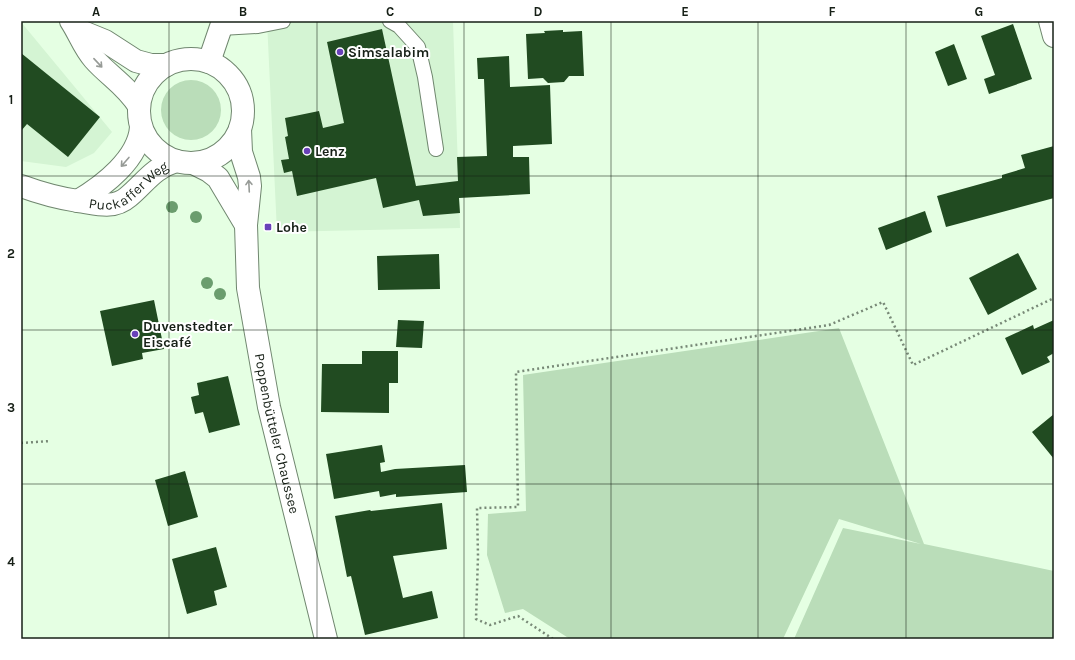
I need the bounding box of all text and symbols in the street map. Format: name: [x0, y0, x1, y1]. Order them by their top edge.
text: A: [92, 4, 100, 19]
text: B: [239, 4, 247, 19]
text: C: [386, 4, 394, 19]
text: D: [534, 4, 543, 19]
text: E: [681, 4, 689, 19]
text: F: [828, 4, 836, 19]
text: G: [975, 4, 983, 19]
place label: Simsalabim: [348, 44, 429, 61]
marker: Simsalabim: [335, 47, 345, 57]
one-way arrow: [93, 58, 102, 68]
text: 1: [9, 92, 13, 107]
place label: Lenz: [315, 143, 345, 160]
marker: Lenz: [302, 146, 312, 156]
street label: Puckaffer Weg: [88, 157, 171, 213]
one-way arrow: [120, 157, 130, 167]
one-way arrow: [246, 180, 253, 193]
place label: Lohe: [276, 219, 307, 236]
marker: Lohe: [263, 222, 273, 232]
text: 2: [7, 246, 15, 261]
place label: Duvenstedter Eiscafé: [143, 318, 233, 351]
marker: Duvenstedter Eiscafé: [130, 329, 140, 339]
street label: Poppenbütteler Chaussee: [251, 352, 303, 515]
text: 3: [7, 400, 15, 415]
text: 4: [7, 554, 15, 569]

